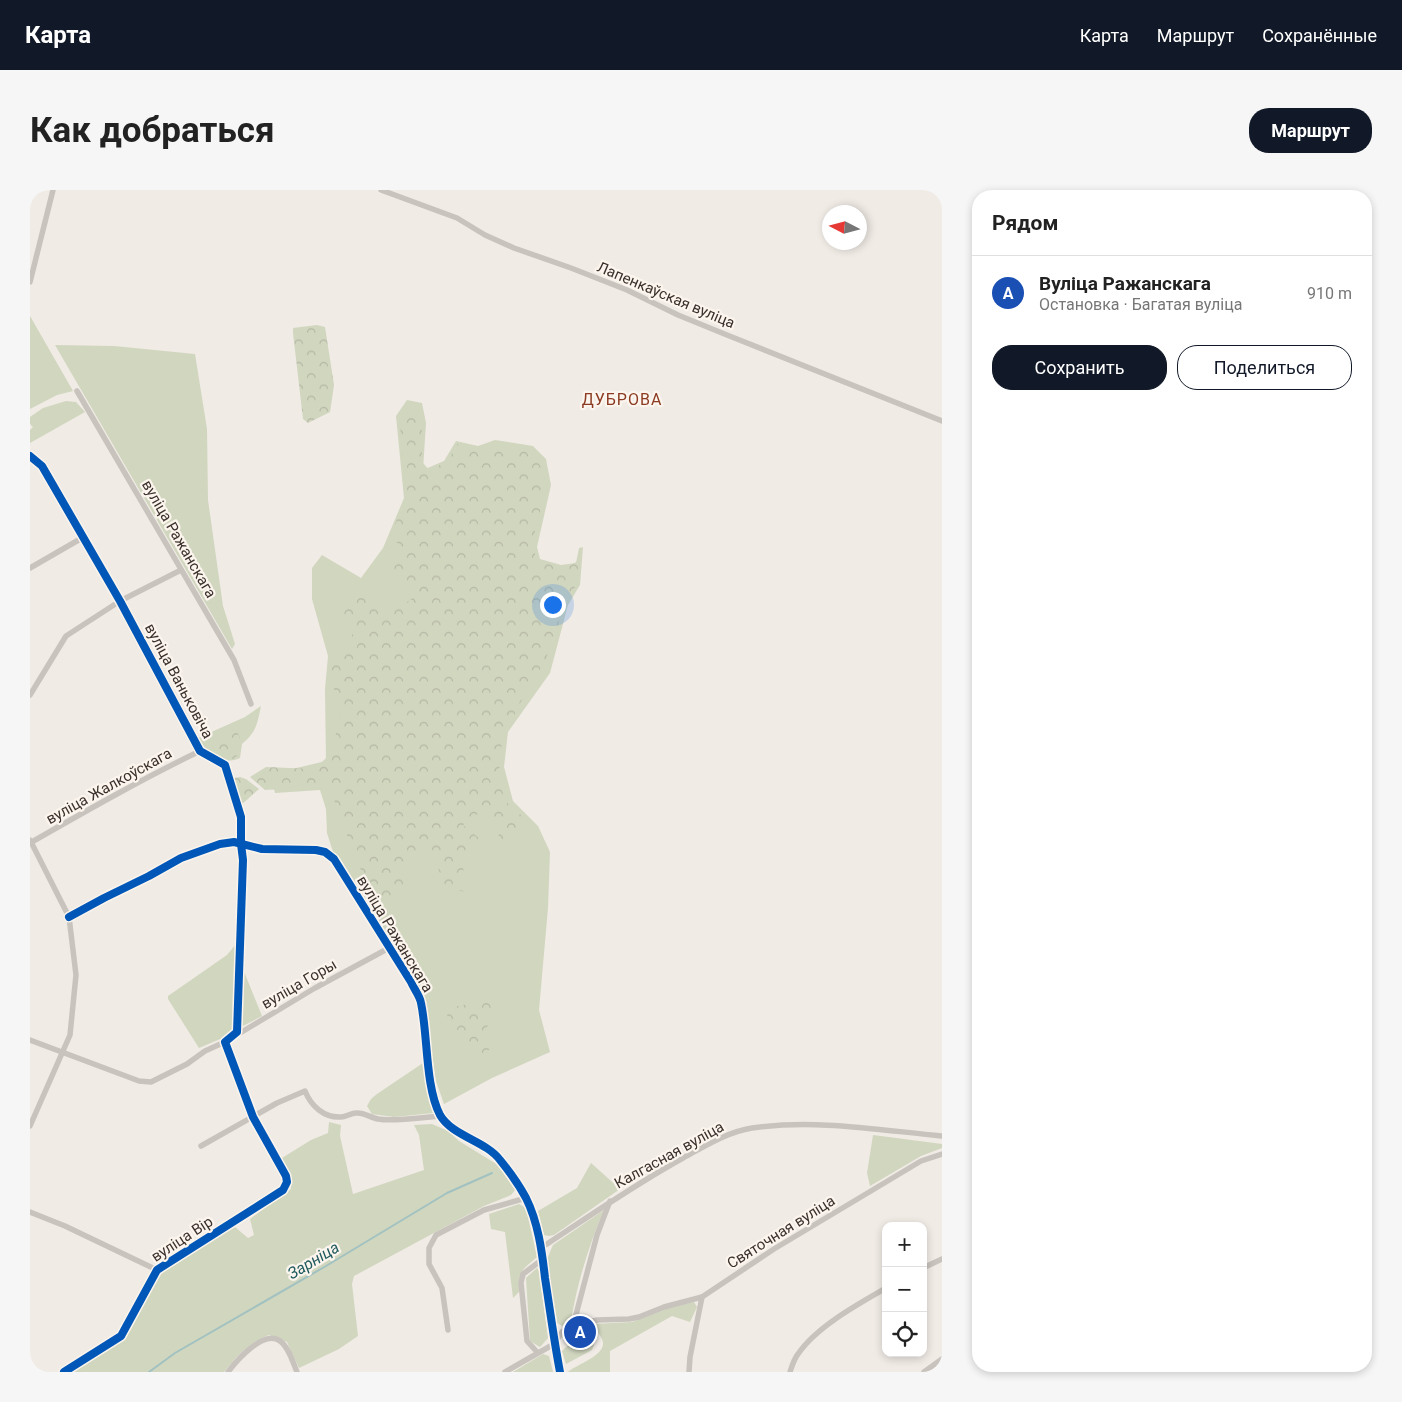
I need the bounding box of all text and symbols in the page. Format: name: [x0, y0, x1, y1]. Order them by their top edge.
text: Карта: [25, 21, 91, 49]
text: Карта: [1080, 25, 1129, 46]
text: Маршрут: [1157, 25, 1234, 46]
text: Сохранённые: [1262, 25, 1377, 46]
button: Маршрут: [1249, 108, 1372, 153]
text: Как добраться: [30, 110, 275, 151]
north arrow: [822, 205, 867, 250]
text: Рядом: [992, 211, 1058, 235]
street label: Лапенкаўская вуліца: [594, 258, 738, 332]
text: Вуліца Ражанскага: [1039, 272, 1211, 295]
text: A: [1003, 284, 1013, 303]
text: 910 m: [1307, 284, 1352, 303]
text: Остановка · Багатая вуліца: [1039, 295, 1242, 314]
button: Сохранить: [992, 345, 1167, 390]
button: Поделиться: [1177, 345, 1352, 390]
district label: ДУБРОВА: [582, 390, 662, 409]
street label: вуліца Ражанскага: [138, 477, 220, 601]
your location: [540, 592, 566, 618]
street label: вуліца Ваньковіча: [141, 620, 217, 742]
street label: вуліца Жалкоўскага: [43, 744, 175, 828]
street label: вуліца Ражанскага: [353, 872, 437, 996]
street label: вуліца Горы: [258, 955, 340, 1013]
street label: Калгасная вуліца: [611, 1118, 727, 1192]
street label: Святочная вуліца: [724, 1192, 838, 1272]
street label: вуліца Вір: [148, 1212, 216, 1266]
map controls: [882, 1222, 927, 1357]
button: +: [882, 1222, 927, 1267]
water label: Зарніца: [284, 1238, 342, 1283]
button: −: [882, 1267, 927, 1312]
button: locate: [882, 1312, 927, 1357]
pin: A: [564, 1313, 596, 1351]

